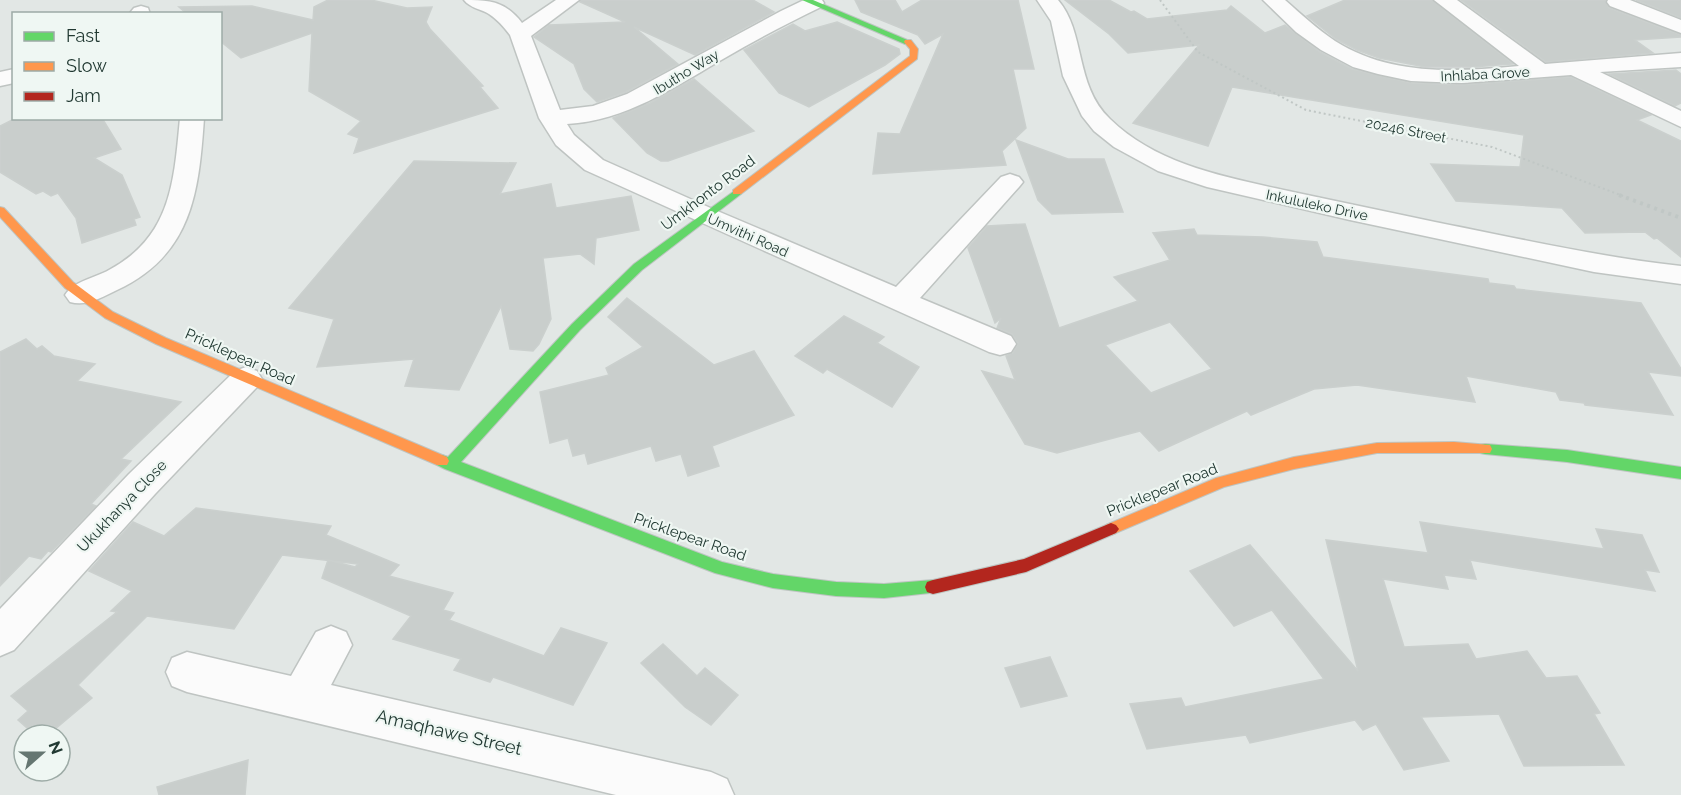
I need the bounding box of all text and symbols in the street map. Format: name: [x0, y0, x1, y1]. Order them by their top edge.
legend: [12, 12, 222, 120]
text: Fast: [66, 25, 100, 46]
street label: Ibutho Way: [650, 46, 722, 98]
text: Slow: [66, 55, 107, 76]
street label: Inhlaba Grove: [1440, 64, 1530, 84]
text: Jam: [66, 85, 101, 106]
street label: 20246 Street: [1364, 114, 1448, 146]
street label: Umkhonto Road: [657, 152, 759, 234]
street label: Inkululeko Drive: [1265, 186, 1369, 224]
street label: Umvithi Road: [705, 210, 791, 260]
street label: Pricklepear Road: [182, 325, 298, 389]
street label: Ukukhanya Close: [74, 456, 171, 556]
street label: Pricklepear Road: [1104, 460, 1220, 520]
street label: Pricklepear Road: [631, 509, 749, 565]
street label: Amaqhawe Street: [374, 705, 524, 759]
north arrow: [12, 723, 72, 783]
text: N: [44, 739, 67, 757]

